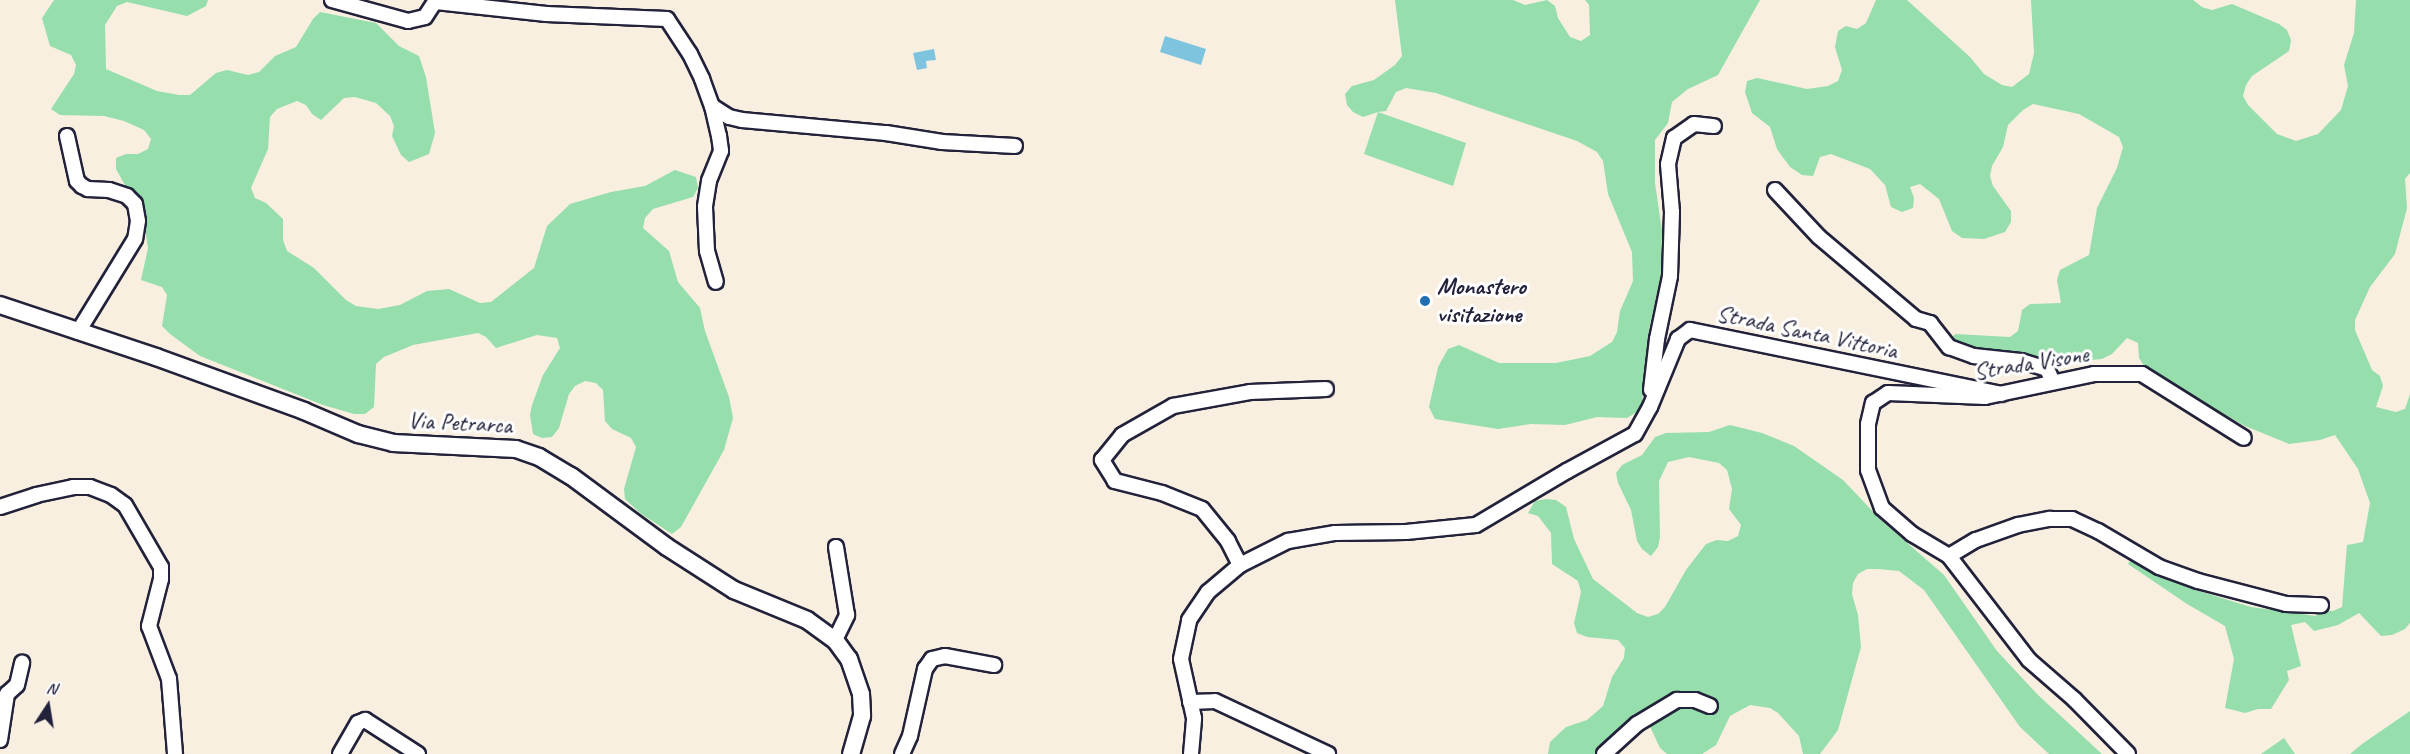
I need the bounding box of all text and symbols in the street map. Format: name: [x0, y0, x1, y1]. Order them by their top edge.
place label: Monastero visitazione: [1437, 273, 1526, 329]
marker: Monastero visitazione: [1418, 294, 1432, 308]
street label: Strada Santa Vittoria: [1714, 299, 1900, 365]
street label: Strada Visone: [1972, 340, 2090, 386]
street label: Via Petrarca: [408, 406, 512, 440]
north arrow: [18, 676, 78, 736]
text: N: [45, 678, 59, 699]

